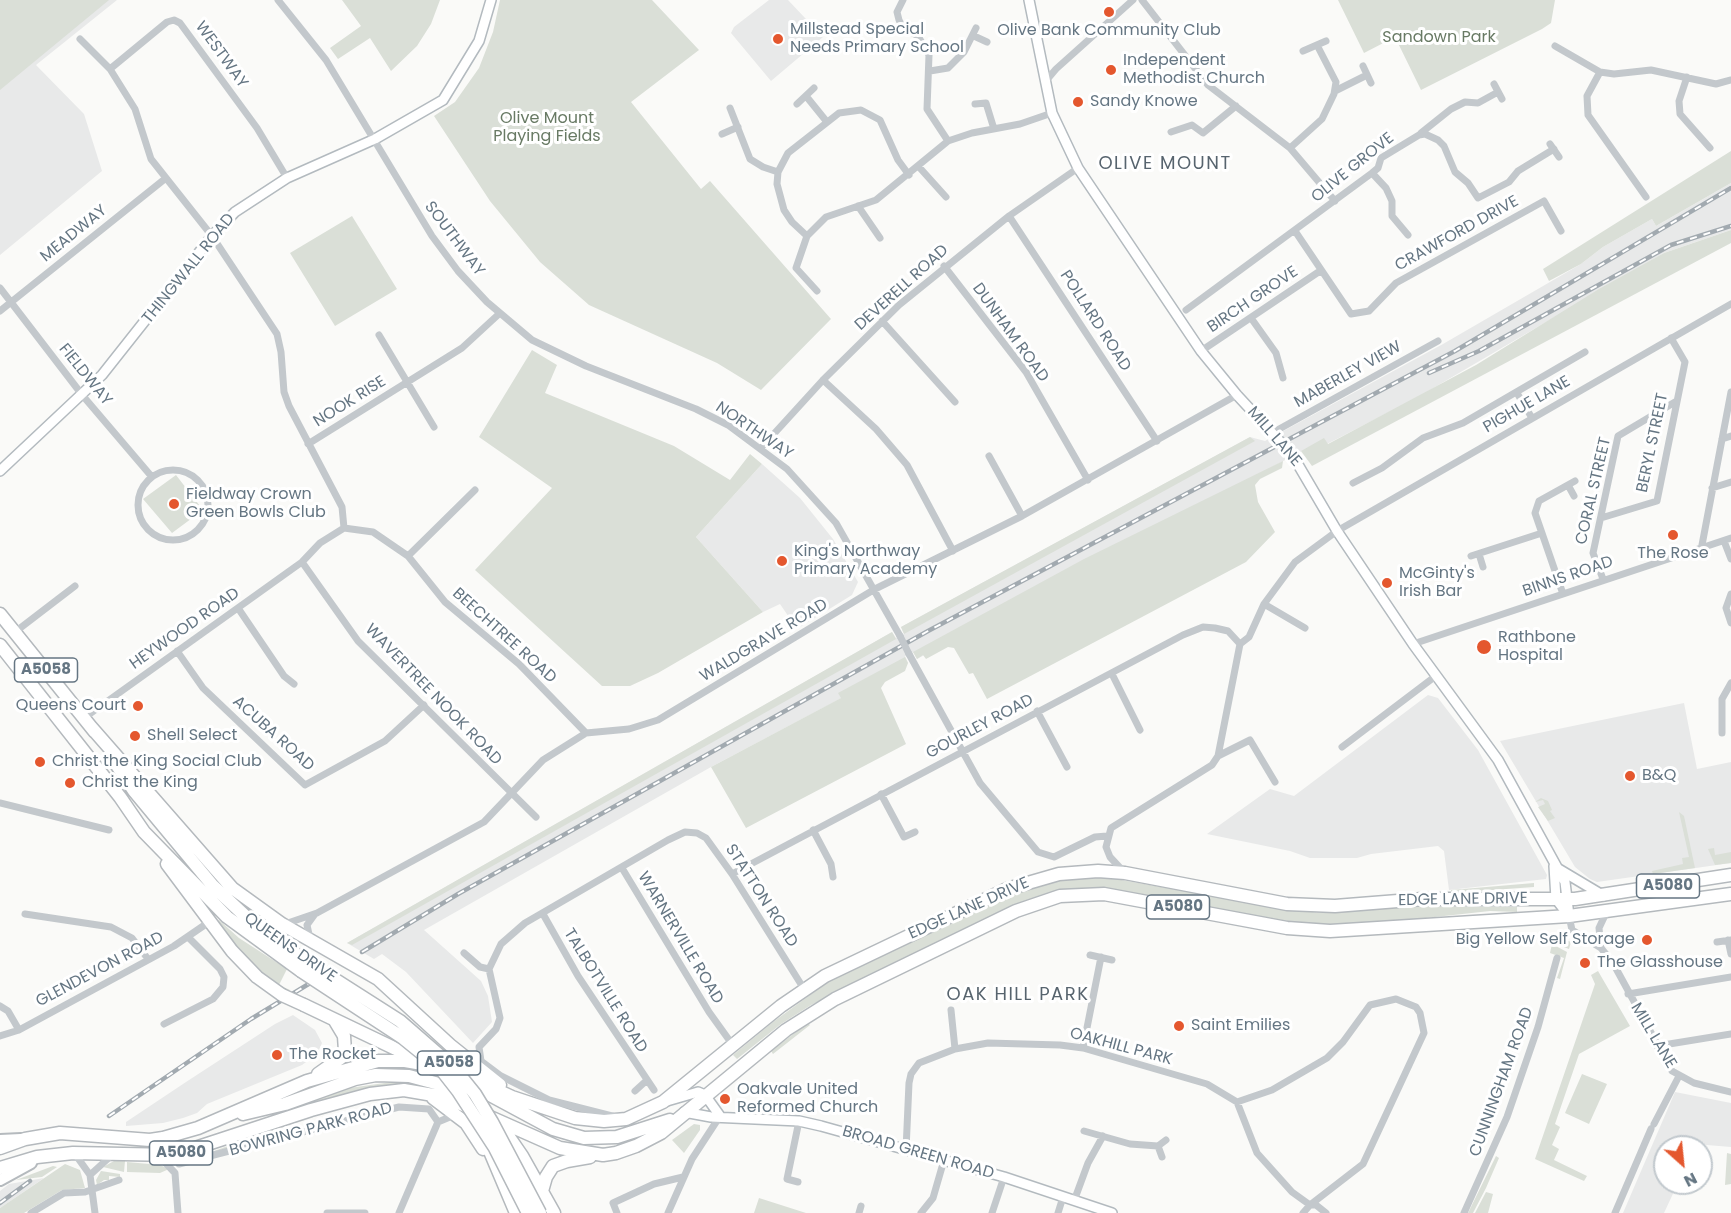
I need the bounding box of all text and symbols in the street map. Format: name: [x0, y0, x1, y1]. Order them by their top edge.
marker: Olive Bank Community Club: [1102, 5, 1116, 19]
street label: WESTWAY: [190, 18, 252, 92]
place label: Millstead Special Needs Primary School: [790, 20, 964, 58]
place label: Olive Bank Community Club: [997, 21, 1221, 41]
park label: Sandown Park: [1382, 28, 1496, 48]
marker: Millstead Special Needs Primary School: [771, 32, 785, 46]
place label: Independent Methodist Church: [1123, 51, 1265, 89]
marker: Independent Methodist Church: [1104, 63, 1118, 77]
place label: Sandy Knowe: [1090, 92, 1198, 112]
marker: Sandy Knowe: [1071, 95, 1085, 109]
park label: Olive Mount Playing Fields: [493, 109, 601, 147]
street label: OLIVE GROVE: [1308, 129, 1398, 207]
district label: OLIVE MOUNT: [1098, 153, 1232, 175]
street label: CRAWFORD DRIVE: [1392, 192, 1522, 276]
street label: SOUTHWAY: [420, 198, 488, 280]
street label: MEADWAY: [37, 201, 111, 267]
street label: THINGWALL ROAD: [139, 210, 239, 328]
street label: DEVERELL ROAD: [851, 241, 953, 335]
street label: BIRCH GROVE: [1204, 263, 1302, 337]
street label: POLLARD ROAD: [1055, 267, 1135, 375]
street label: DUNHAM ROAD: [968, 280, 1052, 386]
street label: MABERLEY VIEW: [1291, 338, 1405, 412]
street label: FIELDWAY: [54, 340, 116, 410]
street label: NOOK RISE: [310, 372, 390, 432]
street label: PIGHUE LANE: [1480, 372, 1574, 438]
street label: BERYL STREET: [1633, 392, 1673, 494]
street label: NORTHWAY: [712, 398, 796, 464]
street label: MILL LANE: [1243, 403, 1305, 471]
street label: CORAL STREET: [1572, 436, 1616, 546]
place label: Fieldway Crown Green Bowls Club: [186, 485, 326, 523]
marker: Fieldway Crown Green Bowls Club: [167, 497, 181, 511]
marker: The Rose: [1666, 528, 1680, 542]
place label: King's Northway Primary Academy: [794, 542, 937, 580]
place label: The Rose: [1637, 544, 1709, 564]
street label: BINNS ROAD: [1520, 553, 1616, 601]
marker: King's Northway Primary Academy: [775, 554, 789, 568]
place label: McGinty's Irish Bar: [1399, 564, 1475, 602]
marker: McGinty's Irish Bar: [1380, 576, 1394, 590]
street label: HEYWOOD ROAD: [127, 584, 243, 674]
street label: BEECHTREE ROAD: [448, 584, 560, 688]
street label: WALDGRAVE ROAD: [697, 595, 831, 687]
street label: WAVERTREE NOOK ROAD: [360, 620, 506, 770]
place label: Rathbone Hospital: [1498, 628, 1576, 666]
marker: Rathbone Hospital: [1475, 638, 1493, 656]
road number: A5058: [15, 658, 78, 682]
street label: GOURLEY ROAD: [923, 691, 1037, 763]
street label: ACUBA ROAD: [228, 692, 318, 776]
place label: Queens Court: [16, 696, 126, 716]
marker: Queens Court: [131, 699, 145, 713]
place label: Shell Select: [147, 726, 237, 746]
marker: Shell Select: [128, 729, 142, 743]
place label: Christ the King Social Club: [52, 752, 262, 772]
marker: Christ the King Social Club: [33, 755, 47, 769]
place label: B&Q: [1642, 766, 1676, 786]
marker: B&Q: [1623, 769, 1637, 783]
place label: Christ the King: [82, 773, 198, 793]
marker: Christ the King: [63, 776, 77, 790]
street label: STATTON ROAD: [721, 841, 801, 951]
street label: WARNERVILLE ROAD: [633, 868, 727, 1008]
street label: EDGE LANE DRIVE: [906, 874, 1032, 944]
road number: A5080: [1636, 874, 1700, 898]
street label: EDGE LANE DRIVE: [1398, 889, 1528, 911]
road number: A5080: [1146, 895, 1210, 919]
street label: QUEENS DRIVE: [240, 909, 340, 987]
street label: TALBOTVILLE ROAD: [559, 925, 651, 1057]
street label: GLENDEVON ROAD: [33, 928, 167, 1012]
place label: Big Yellow Self Storage: [1456, 930, 1635, 950]
marker: Big Yellow Self Storage: [1640, 933, 1654, 947]
place label: The Glasshouse: [1597, 953, 1723, 973]
marker: The Glasshouse: [1578, 956, 1592, 970]
district label: OAK HILL PARK: [947, 984, 1089, 1006]
street label: MILL LANE: [1626, 1000, 1680, 1072]
street label: CUNNINGHAM ROAD: [1466, 1005, 1538, 1159]
place label: Saint Emilies: [1191, 1016, 1290, 1036]
marker: Saint Emilies: [1172, 1019, 1186, 1033]
street label: OAKHILL PARK: [1068, 1024, 1174, 1070]
place label: The Rocket: [289, 1045, 376, 1065]
marker: The Rocket: [270, 1048, 284, 1062]
road number: A5058: [418, 1051, 480, 1075]
place label: Oakvale United Reformed Church: [737, 1080, 878, 1118]
marker: Oakvale United Reformed Church: [718, 1092, 732, 1106]
street label: BOWRING PARK ROAD: [228, 1099, 394, 1161]
street label: BROAD GREEN ROAD: [840, 1122, 996, 1184]
north arrow: [1653, 1135, 1713, 1195]
road number: A5080: [150, 1141, 213, 1165]
text: N: [1680, 1167, 1701, 1193]

